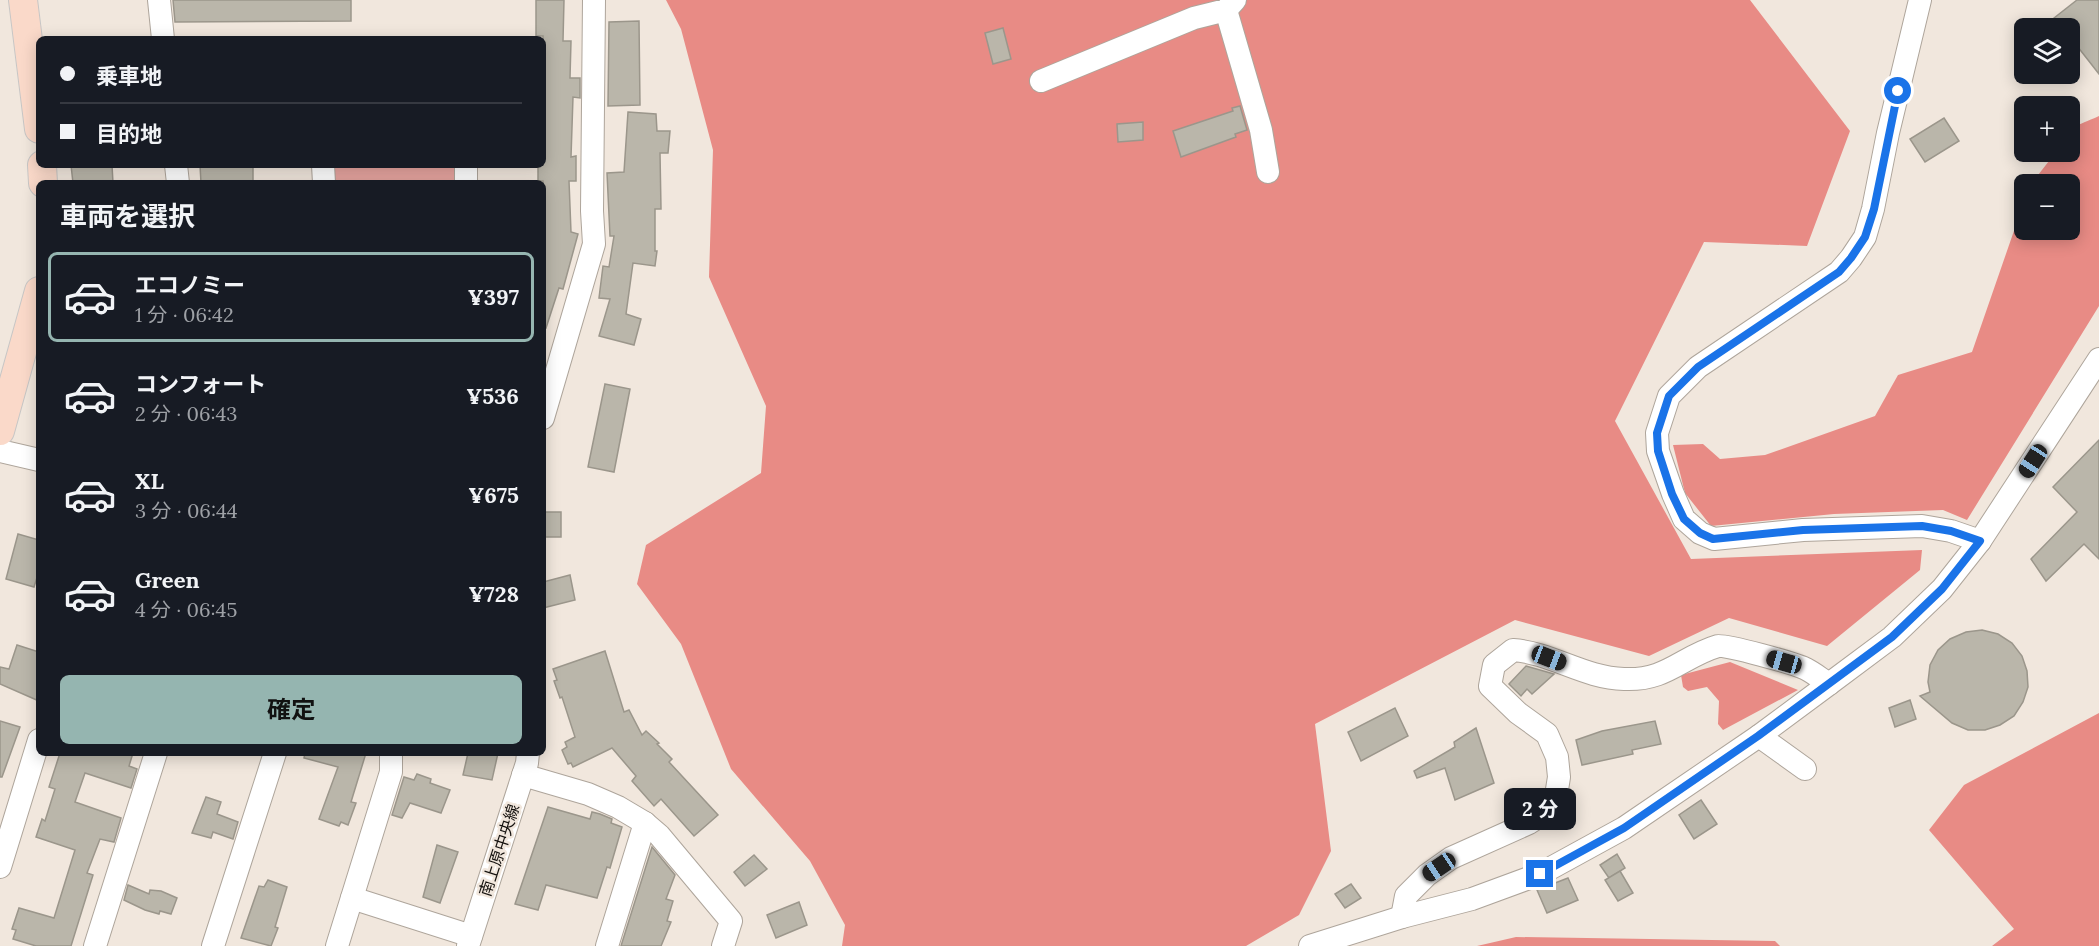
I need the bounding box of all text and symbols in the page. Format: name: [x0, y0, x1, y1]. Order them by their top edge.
map controls: [2014, 18, 2080, 240]
button: layers: [2014, 18, 2080, 84]
text: 乗車地: [96, 62, 162, 90]
route start: [1884, 77, 1911, 104]
button: +: [2014, 96, 2080, 162]
text: 目的地: [96, 120, 162, 148]
button: −: [2014, 174, 2080, 240]
text: 車両を選択: [60, 199, 195, 233]
icon: car: [63, 270, 117, 324]
text: エコノミー: [135, 271, 245, 299]
text: ¥397: [468, 283, 519, 311]
text: 1 分 · 06:42: [135, 302, 234, 327]
icon: car: [63, 369, 117, 423]
text: コンフォート: [135, 370, 266, 398]
text: ¥536: [466, 382, 519, 410]
text: 2 分 · 06:43: [135, 401, 237, 426]
car: [2016, 441, 2050, 481]
text: XL: [135, 467, 164, 495]
icon: car: [63, 468, 117, 522]
text: ¥675: [468, 481, 519, 509]
text: 3 分 · 06:44: [135, 498, 238, 523]
text: Green: [135, 566, 200, 594]
icon: car: [63, 567, 117, 621]
text: ¥728: [468, 580, 519, 608]
text: 4 分 · 06:45: [135, 597, 237, 622]
car: [1529, 643, 1569, 673]
car: [1764, 648, 1804, 676]
button: 確定: [60, 675, 522, 744]
callout: 2 分: [1504, 787, 1576, 829]
text: 2 分: [1522, 796, 1558, 821]
street label: 南上原中央線: [475, 801, 523, 899]
car: [1419, 849, 1459, 885]
route end: [1526, 860, 1553, 887]

